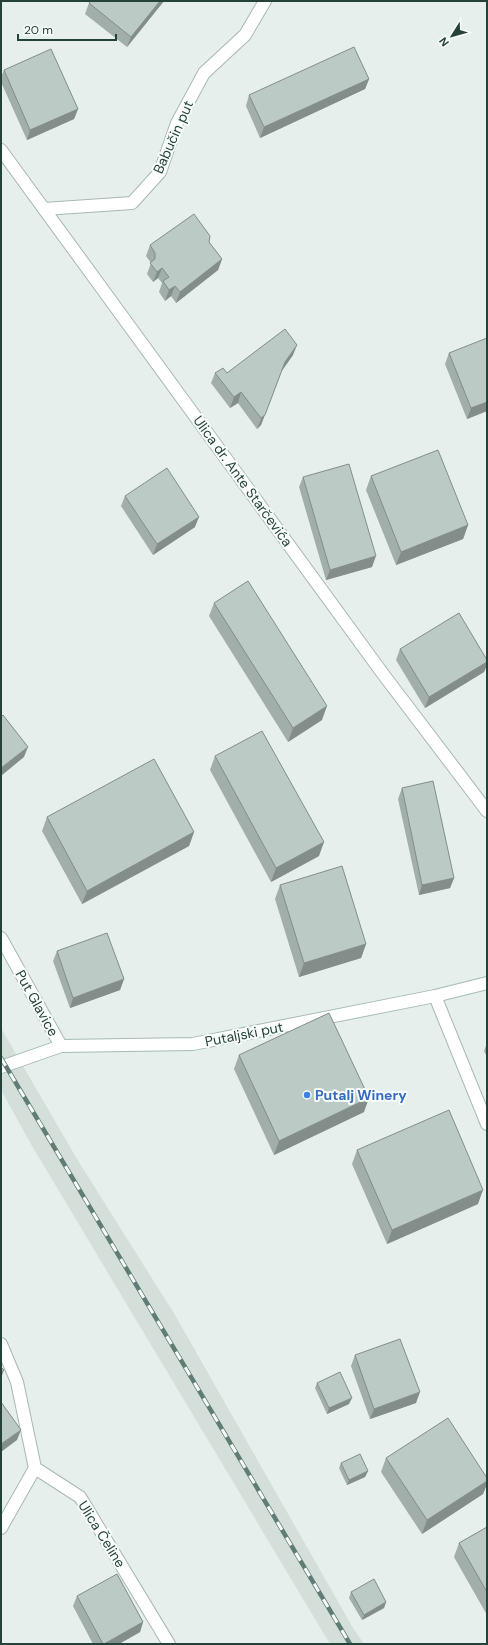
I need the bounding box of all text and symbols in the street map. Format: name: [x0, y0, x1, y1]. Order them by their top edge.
scale bar: [18, 16, 116, 42]
north arrow: [432, 16, 472, 56]
text: 20 m: [24, 22, 53, 38]
text: N: [436, 35, 452, 49]
street label: Babučin put: [149, 98, 197, 176]
street label: Ulica dr. Ante Starčevića: [189, 412, 297, 550]
street label: Put Glavice: [11, 967, 63, 1039]
street label: Putaljski put: [203, 1018, 285, 1050]
place label: Putalj Winery: [315, 1086, 407, 1104]
marker: Putalj Winery: [302, 1090, 312, 1100]
street label: Ulica Čeline: [74, 1497, 130, 1571]

